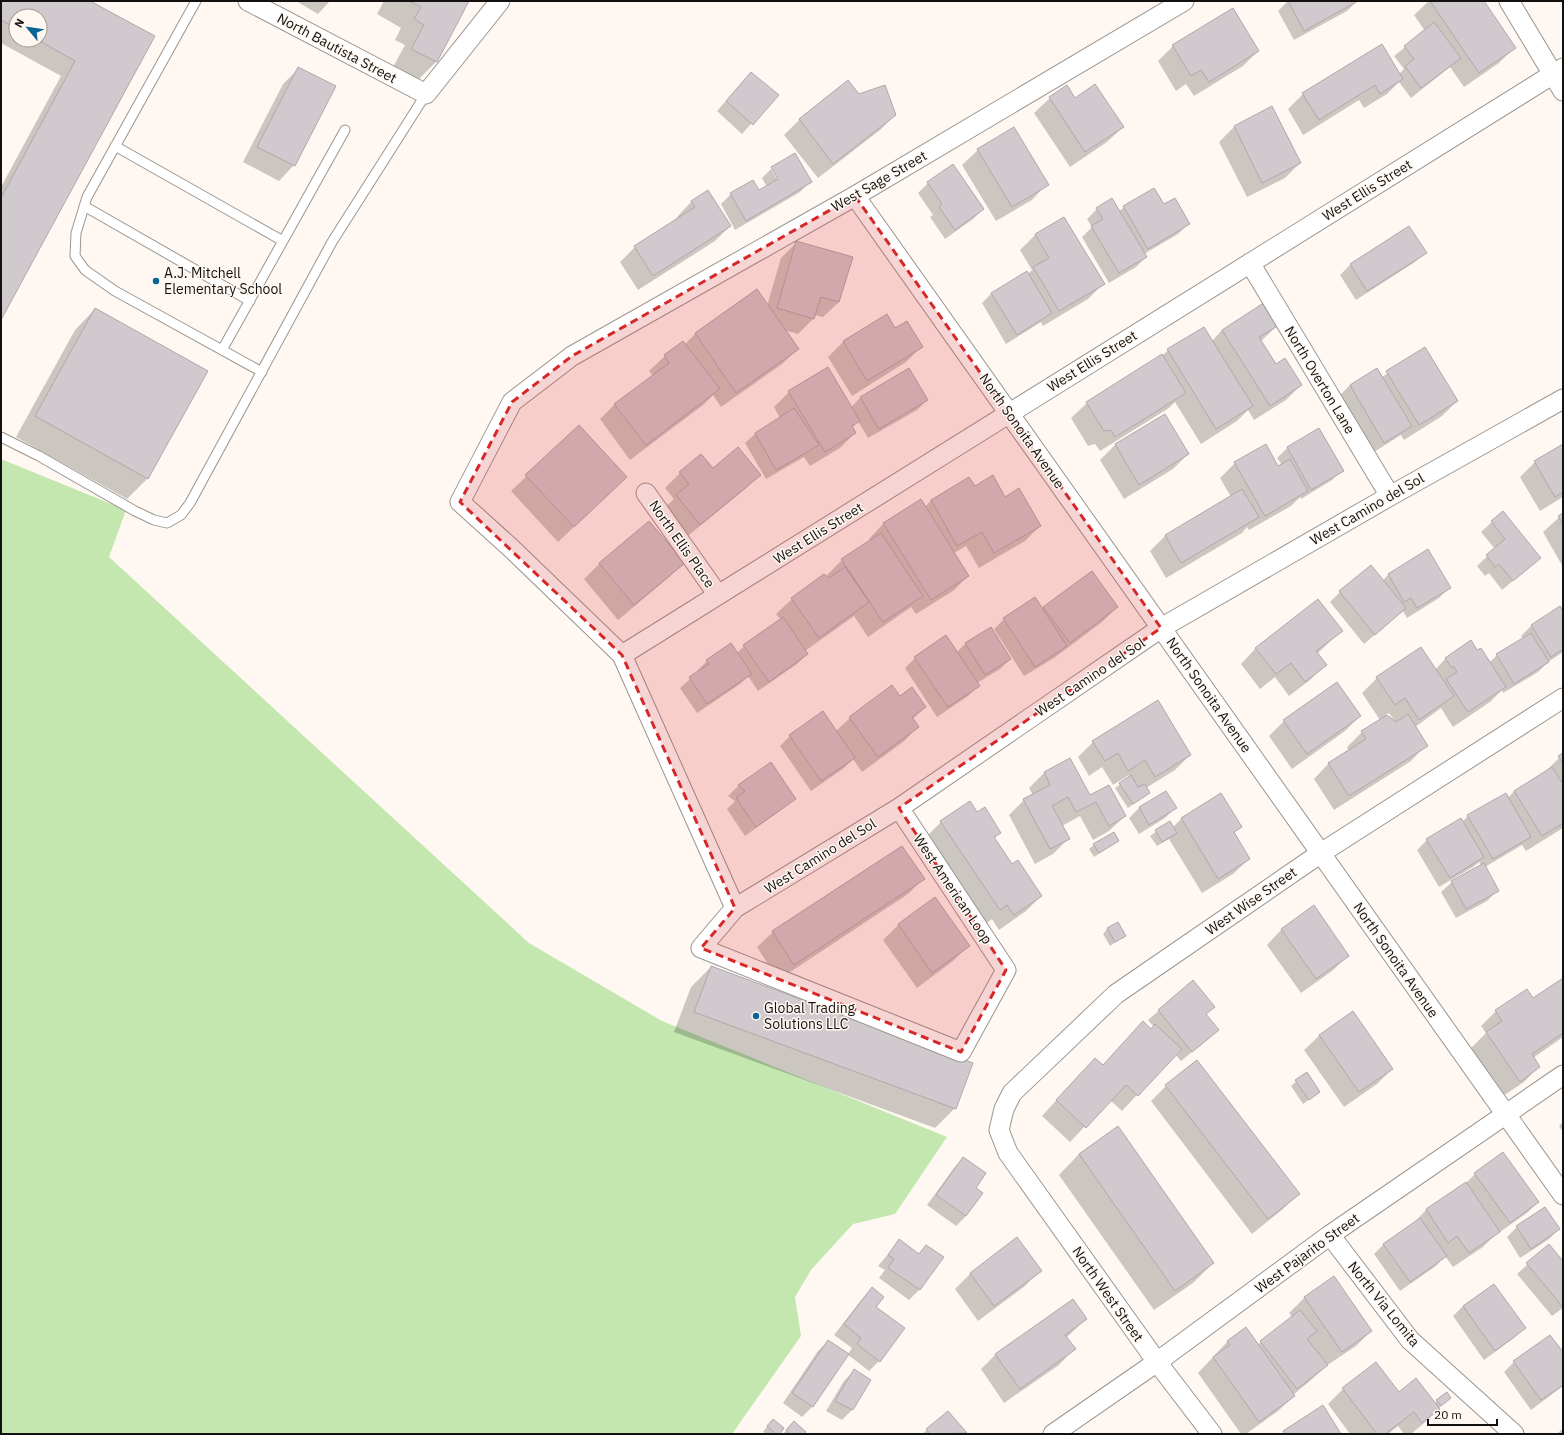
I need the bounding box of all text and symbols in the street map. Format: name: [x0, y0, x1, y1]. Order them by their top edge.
north arrow: [8, 8, 48, 48]
street label: North Bautista Street: [274, 9, 400, 87]
text: N: [11, 16, 27, 30]
street label: West Sage Street: [828, 146, 930, 216]
street label: West Ellis Street: [1319, 155, 1415, 225]
place label: A.J. Mitchell Elementary School: [164, 264, 282, 298]
marker: A.J. Mitchell Elementary School: [151, 276, 161, 286]
street label: North Overton Lane: [1281, 323, 1359, 438]
street label: West Ellis Street: [1044, 326, 1140, 396]
street label: North Sonoita Avenue: [975, 370, 1069, 492]
street label: West Camino del Sol: [1307, 469, 1427, 549]
street label: North Ellis Place: [645, 497, 719, 592]
street label: West Ellis Street: [770, 498, 866, 568]
street label: West Camino del Sol: [1032, 633, 1148, 720]
street label: North Sonoita Avenue: [1162, 634, 1256, 756]
street label: West Camino del Sol: [761, 814, 879, 898]
street label: West American Loop: [910, 831, 996, 947]
street label: West Wise Street: [1202, 863, 1300, 939]
street label: North Sonoita Avenue: [1349, 899, 1443, 1021]
place label: Global Trading Solutions LLC: [764, 999, 856, 1033]
marker: Global Trading Solutions LLC: [751, 1011, 761, 1021]
street label: West Pajarito Street: [1251, 1209, 1363, 1297]
street label: North West Street: [1068, 1243, 1148, 1345]
street label: North Via Lomita: [1344, 1258, 1424, 1351]
scale bar: [1428, 1401, 1497, 1427]
text: 20 m: [1434, 1407, 1462, 1422]

